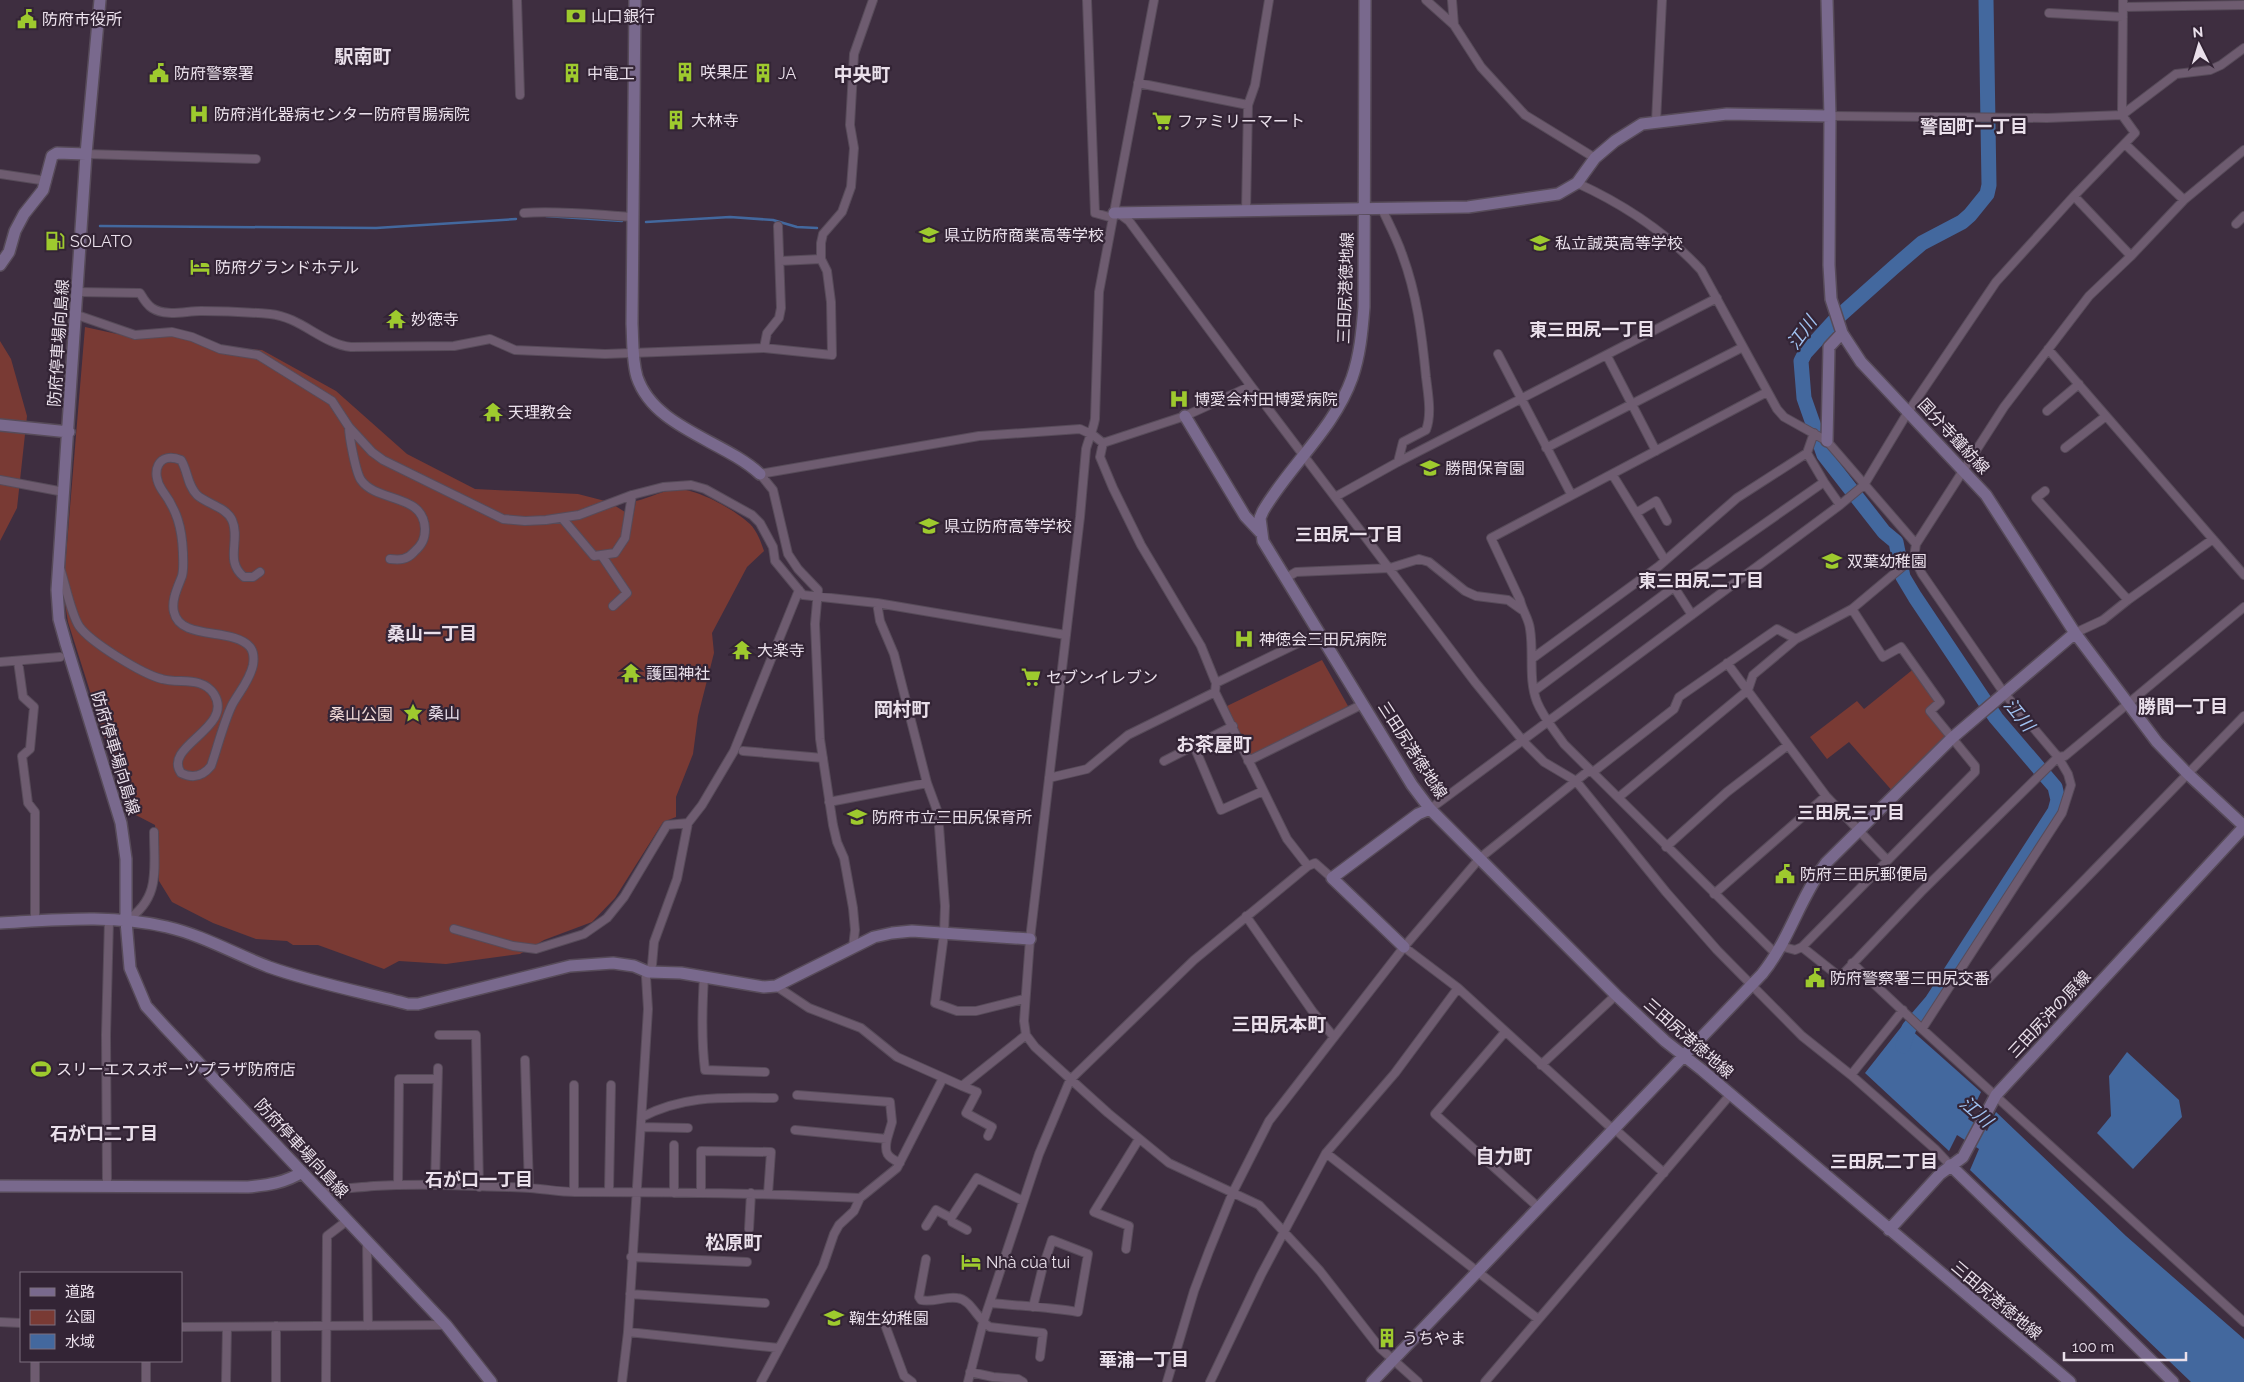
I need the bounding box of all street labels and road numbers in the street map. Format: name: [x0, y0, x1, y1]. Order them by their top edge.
street label: 三田尻港徳地線: [1334, 232, 1357, 344]
street label: 防府停車場向島線: [45, 279, 72, 408]
street label: 国分寺鐘紡線: [1914, 395, 1993, 478]
street label: 防府停車場向島線: [88, 689, 143, 817]
street label: 三田尻港徳地線: [1374, 698, 1451, 802]
street label: 三田尻沖の原線: [2004, 967, 2095, 1062]
street label: 三田尻港徳地線: [1640, 994, 1737, 1082]
street label: 防府停車場向島線: [251, 1095, 352, 1202]
street label: 三田尻港徳地線: [1948, 1257, 2046, 1344]

